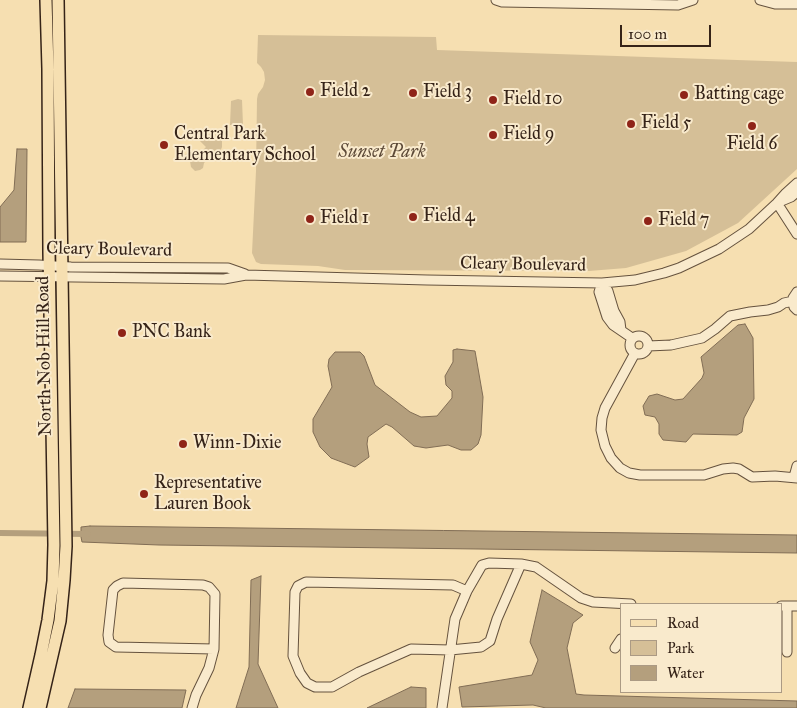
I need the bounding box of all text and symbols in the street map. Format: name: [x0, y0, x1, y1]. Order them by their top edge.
scale bar: [622, 15, 713, 47]
text: 100 m: [628, 25, 667, 43]
place label: Field 2: [320, 81, 371, 103]
place label: Field 3: [423, 82, 472, 104]
place label: Batting cage: [694, 84, 784, 106]
marker: Field 2: [304, 86, 316, 98]
marker: Field 3: [407, 87, 419, 99]
place label: Field 10: [503, 89, 562, 111]
marker: Batting cage: [678, 89, 690, 101]
marker: Field 10: [487, 94, 499, 106]
place label: Field 5: [641, 113, 691, 135]
marker: Field 5: [625, 118, 637, 130]
marker: Field 6: [746, 120, 758, 132]
place label: Central Park Elementary School: [174, 124, 316, 166]
place label: Field 9: [503, 124, 555, 146]
marker: Field 9: [487, 129, 499, 141]
place label: Field 6: [726, 134, 778, 156]
marker: Central Park Elementary School: [158, 139, 170, 151]
park label: Sunset Park: [338, 142, 426, 164]
place label: Field 4: [423, 206, 475, 228]
place label: Field 1: [320, 208, 369, 230]
place label: Field 7: [658, 210, 709, 232]
marker: Field 4: [407, 211, 419, 223]
marker: Field 1: [304, 213, 316, 225]
marker: Field 7: [642, 215, 654, 227]
street label: Cleary Boulevard: [46, 238, 172, 262]
street label: Cleary Boulevard: [460, 253, 586, 277]
street label: North Nob Hill Road: [33, 276, 57, 436]
place label: PNC Bank: [132, 322, 211, 344]
marker: PNC Bank: [116, 327, 128, 339]
place label: Winn-Dixie: [193, 433, 281, 455]
marker: Winn-Dixie: [177, 438, 189, 450]
place label: Representative Lauren Book: [154, 473, 262, 516]
marker: Representative Lauren Book: [138, 488, 150, 500]
legend: [620, 603, 782, 693]
text: Road: [667, 614, 699, 632]
text: Park: [667, 639, 694, 657]
text: Water: [667, 664, 704, 682]

